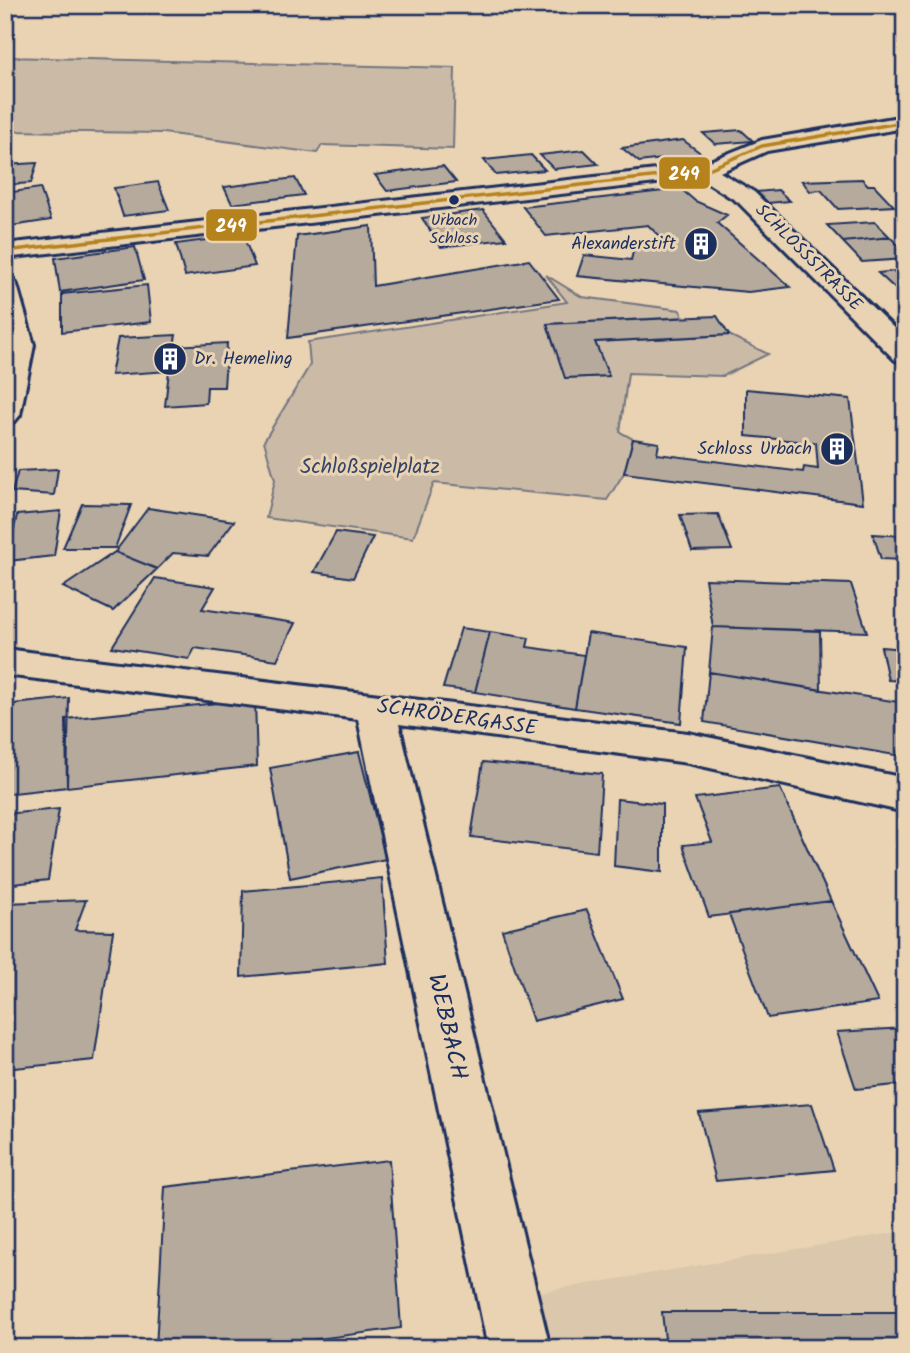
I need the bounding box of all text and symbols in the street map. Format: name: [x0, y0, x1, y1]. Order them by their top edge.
line badge: 249: [658, 156, 711, 190]
text: 249: [668, 160, 700, 190]
marker: Urbach Schloss: [447, 193, 461, 207]
street label: SCHLOSSSTRASSE: [747, 197, 869, 319]
line badge: 249: [205, 208, 258, 242]
place label: Urbach Schloss: [430, 208, 479, 251]
text: 249: [215, 212, 247, 242]
building icon: Alexanderstift: [682, 225, 720, 263]
place label: Alexanderstift: [571, 230, 677, 259]
building icon: Dr. Hemeling: [151, 340, 189, 378]
place label: Dr. Hemeling: [194, 345, 292, 374]
building icon: Schloss Urbach: [818, 430, 856, 468]
place label: Schloss Urbach: [697, 435, 812, 464]
park label: Schloßspielplatz: [300, 451, 440, 484]
street label: SCHRÖDERGASSE: [375, 690, 540, 746]
street label: WEBBACH: [416, 970, 478, 1084]

